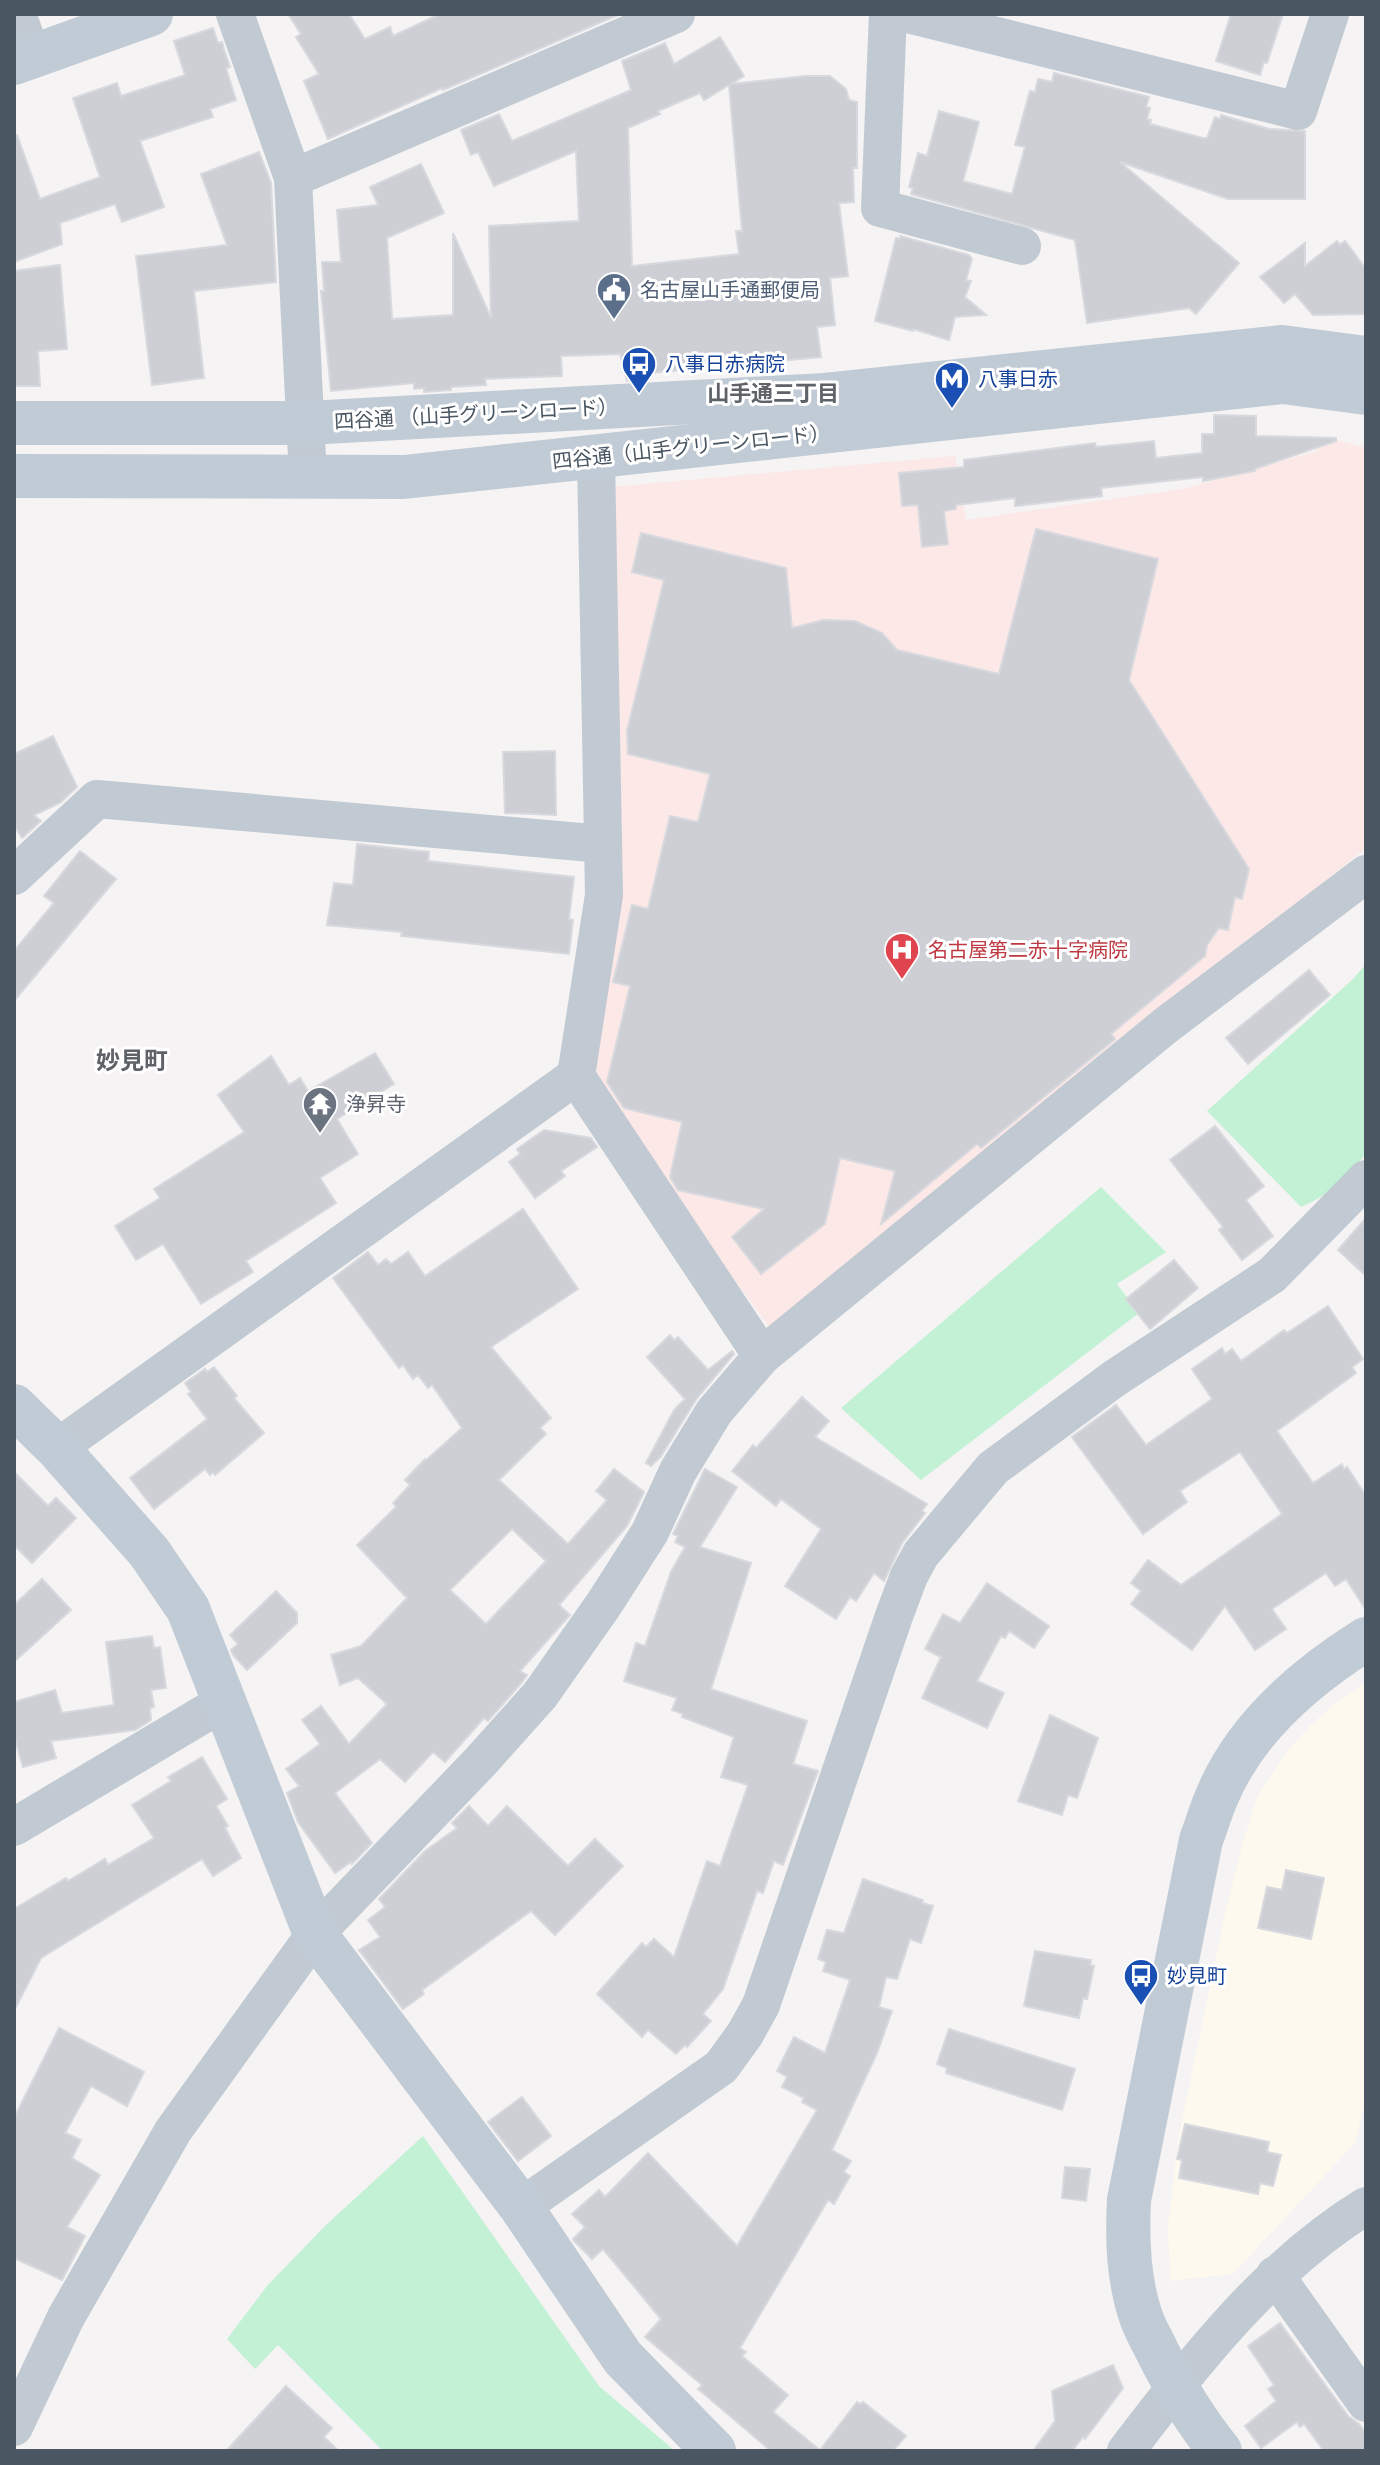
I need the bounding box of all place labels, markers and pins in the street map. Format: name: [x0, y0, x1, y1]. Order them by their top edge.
public building icon: 名古屋山手通郵便局: [595, 271, 633, 321]
place label: 名古屋山手通郵便局: [640, 277, 820, 303]
bus stop icon: 八事日赤病院: [620, 345, 658, 395]
place label: 八事日赤病院: [665, 351, 785, 377]
metro station icon: 八事日赤: [933, 360, 971, 410]
place label: 八事日赤: [978, 366, 1058, 392]
hospital icon: 名古屋第二赤十字病院: [883, 931, 921, 981]
place label: 名古屋第二赤十字病院: [928, 937, 1128, 963]
temple icon: 浄昇寺: [301, 1085, 339, 1135]
place label: 浄昇寺: [346, 1091, 406, 1117]
bus stop icon: 妙見町: [1122, 1957, 1160, 2007]
place label: 妙見町: [1167, 1963, 1227, 1989]

